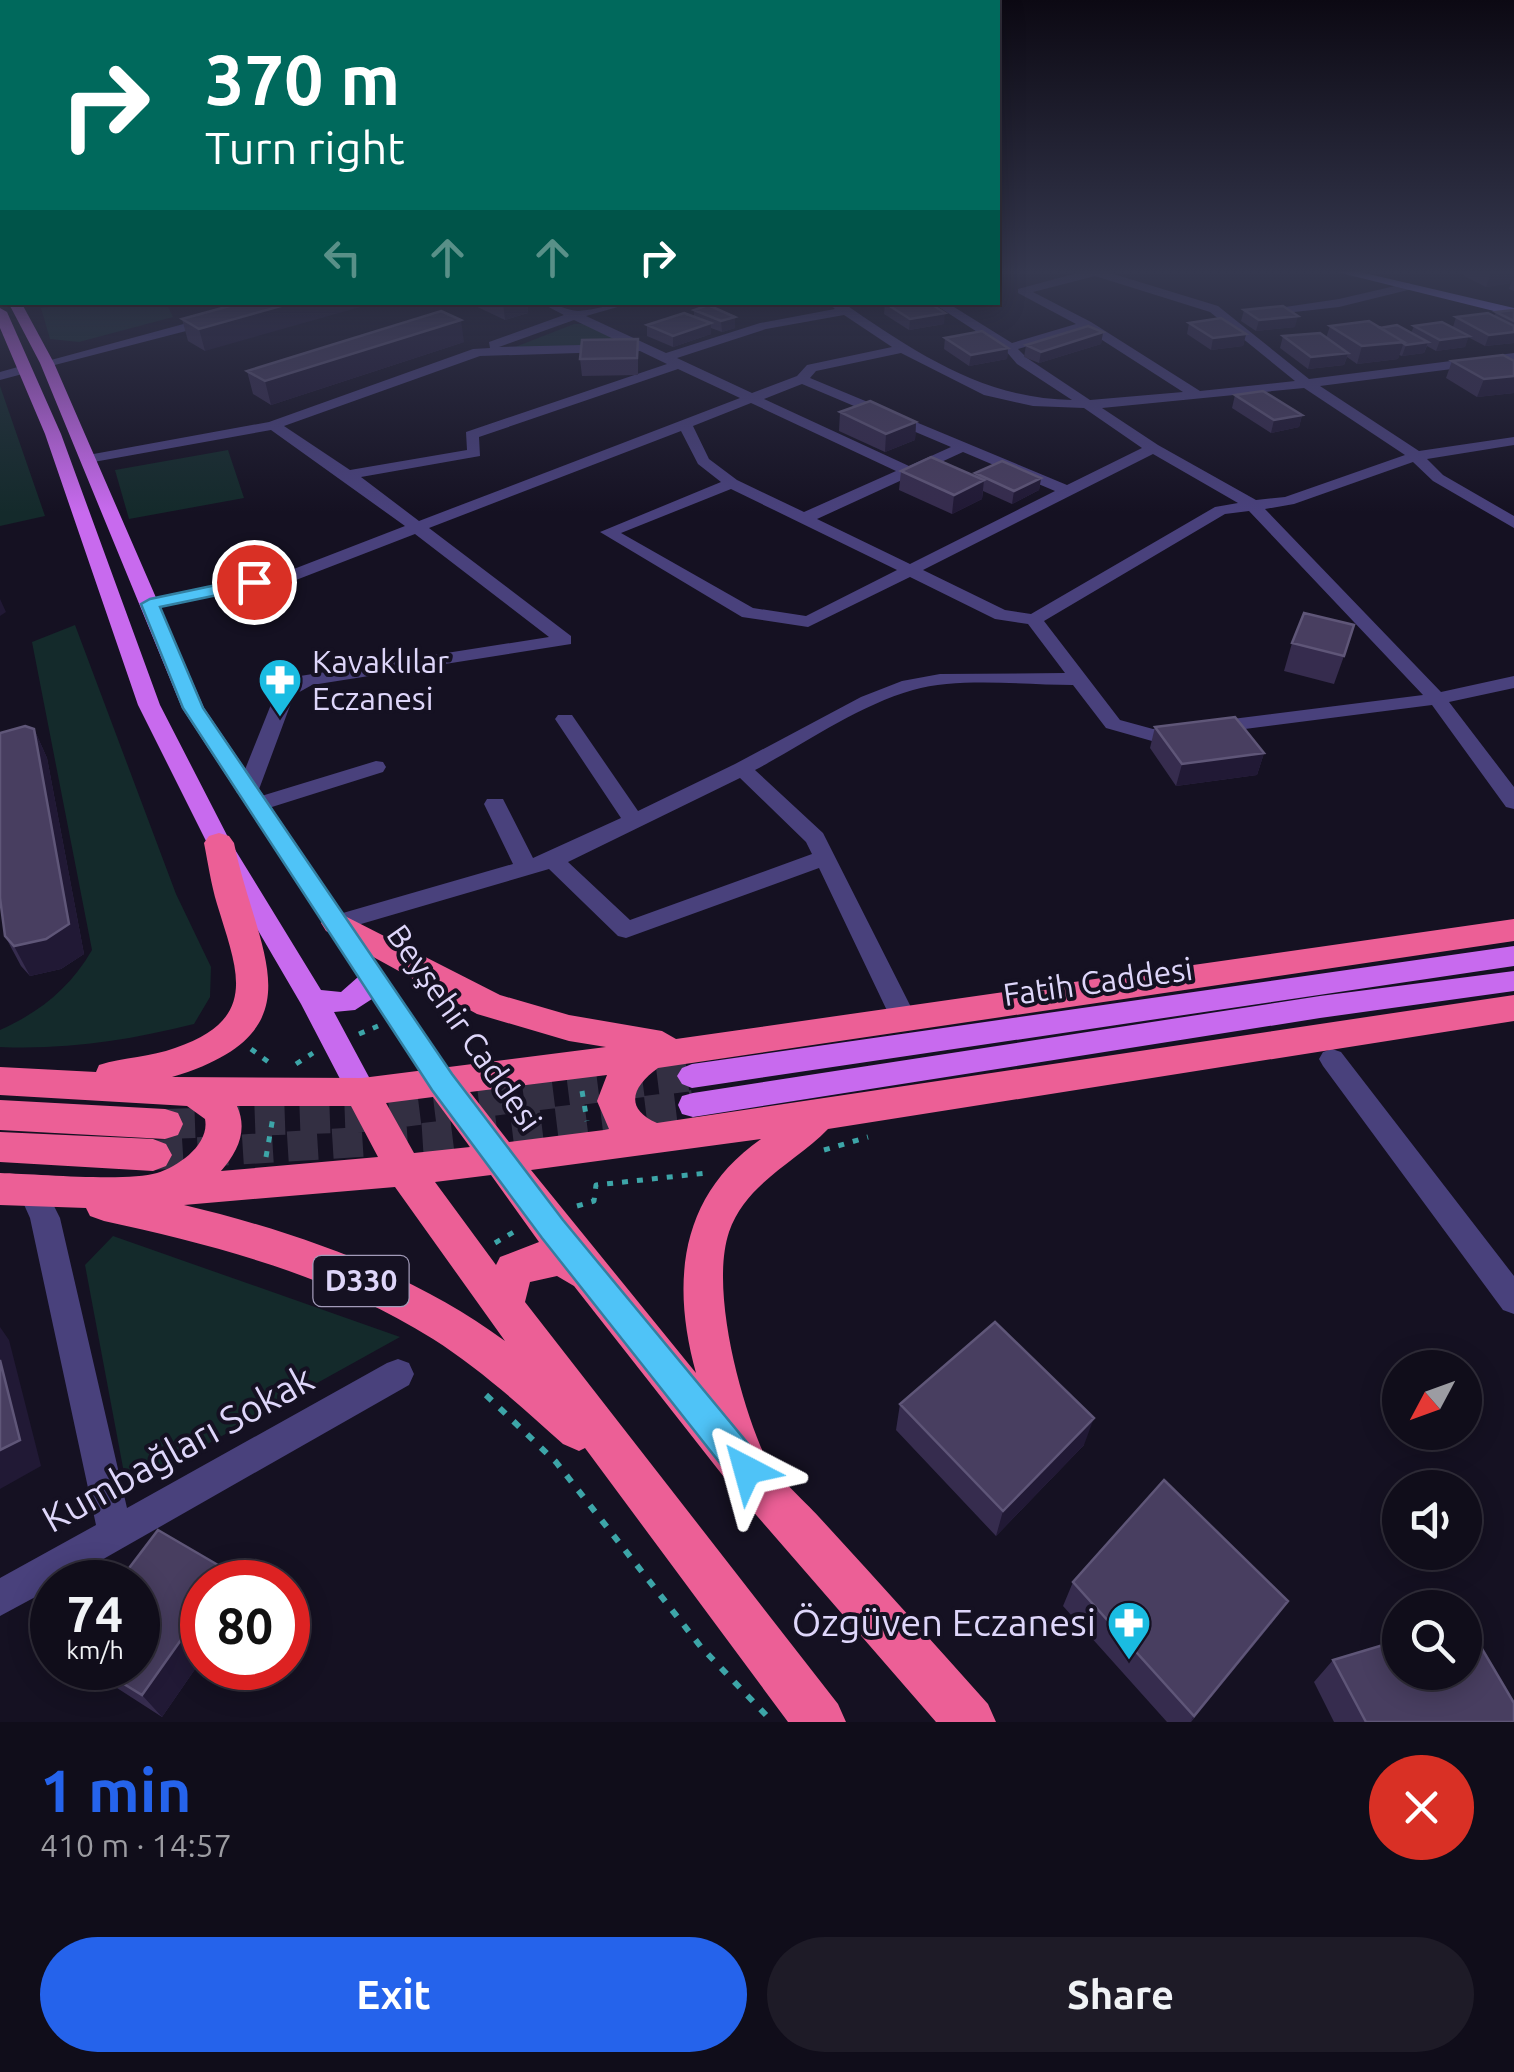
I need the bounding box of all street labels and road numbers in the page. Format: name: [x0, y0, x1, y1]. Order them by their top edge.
street label: Beyşehir Caddesi: [380, 917, 549, 1137]
street label: Fatih Caddesi: [1001, 950, 1195, 1012]
road number: D330: [314, 1256, 408, 1306]
street label: Kumbağları Sokak: [35, 1356, 320, 1540]

